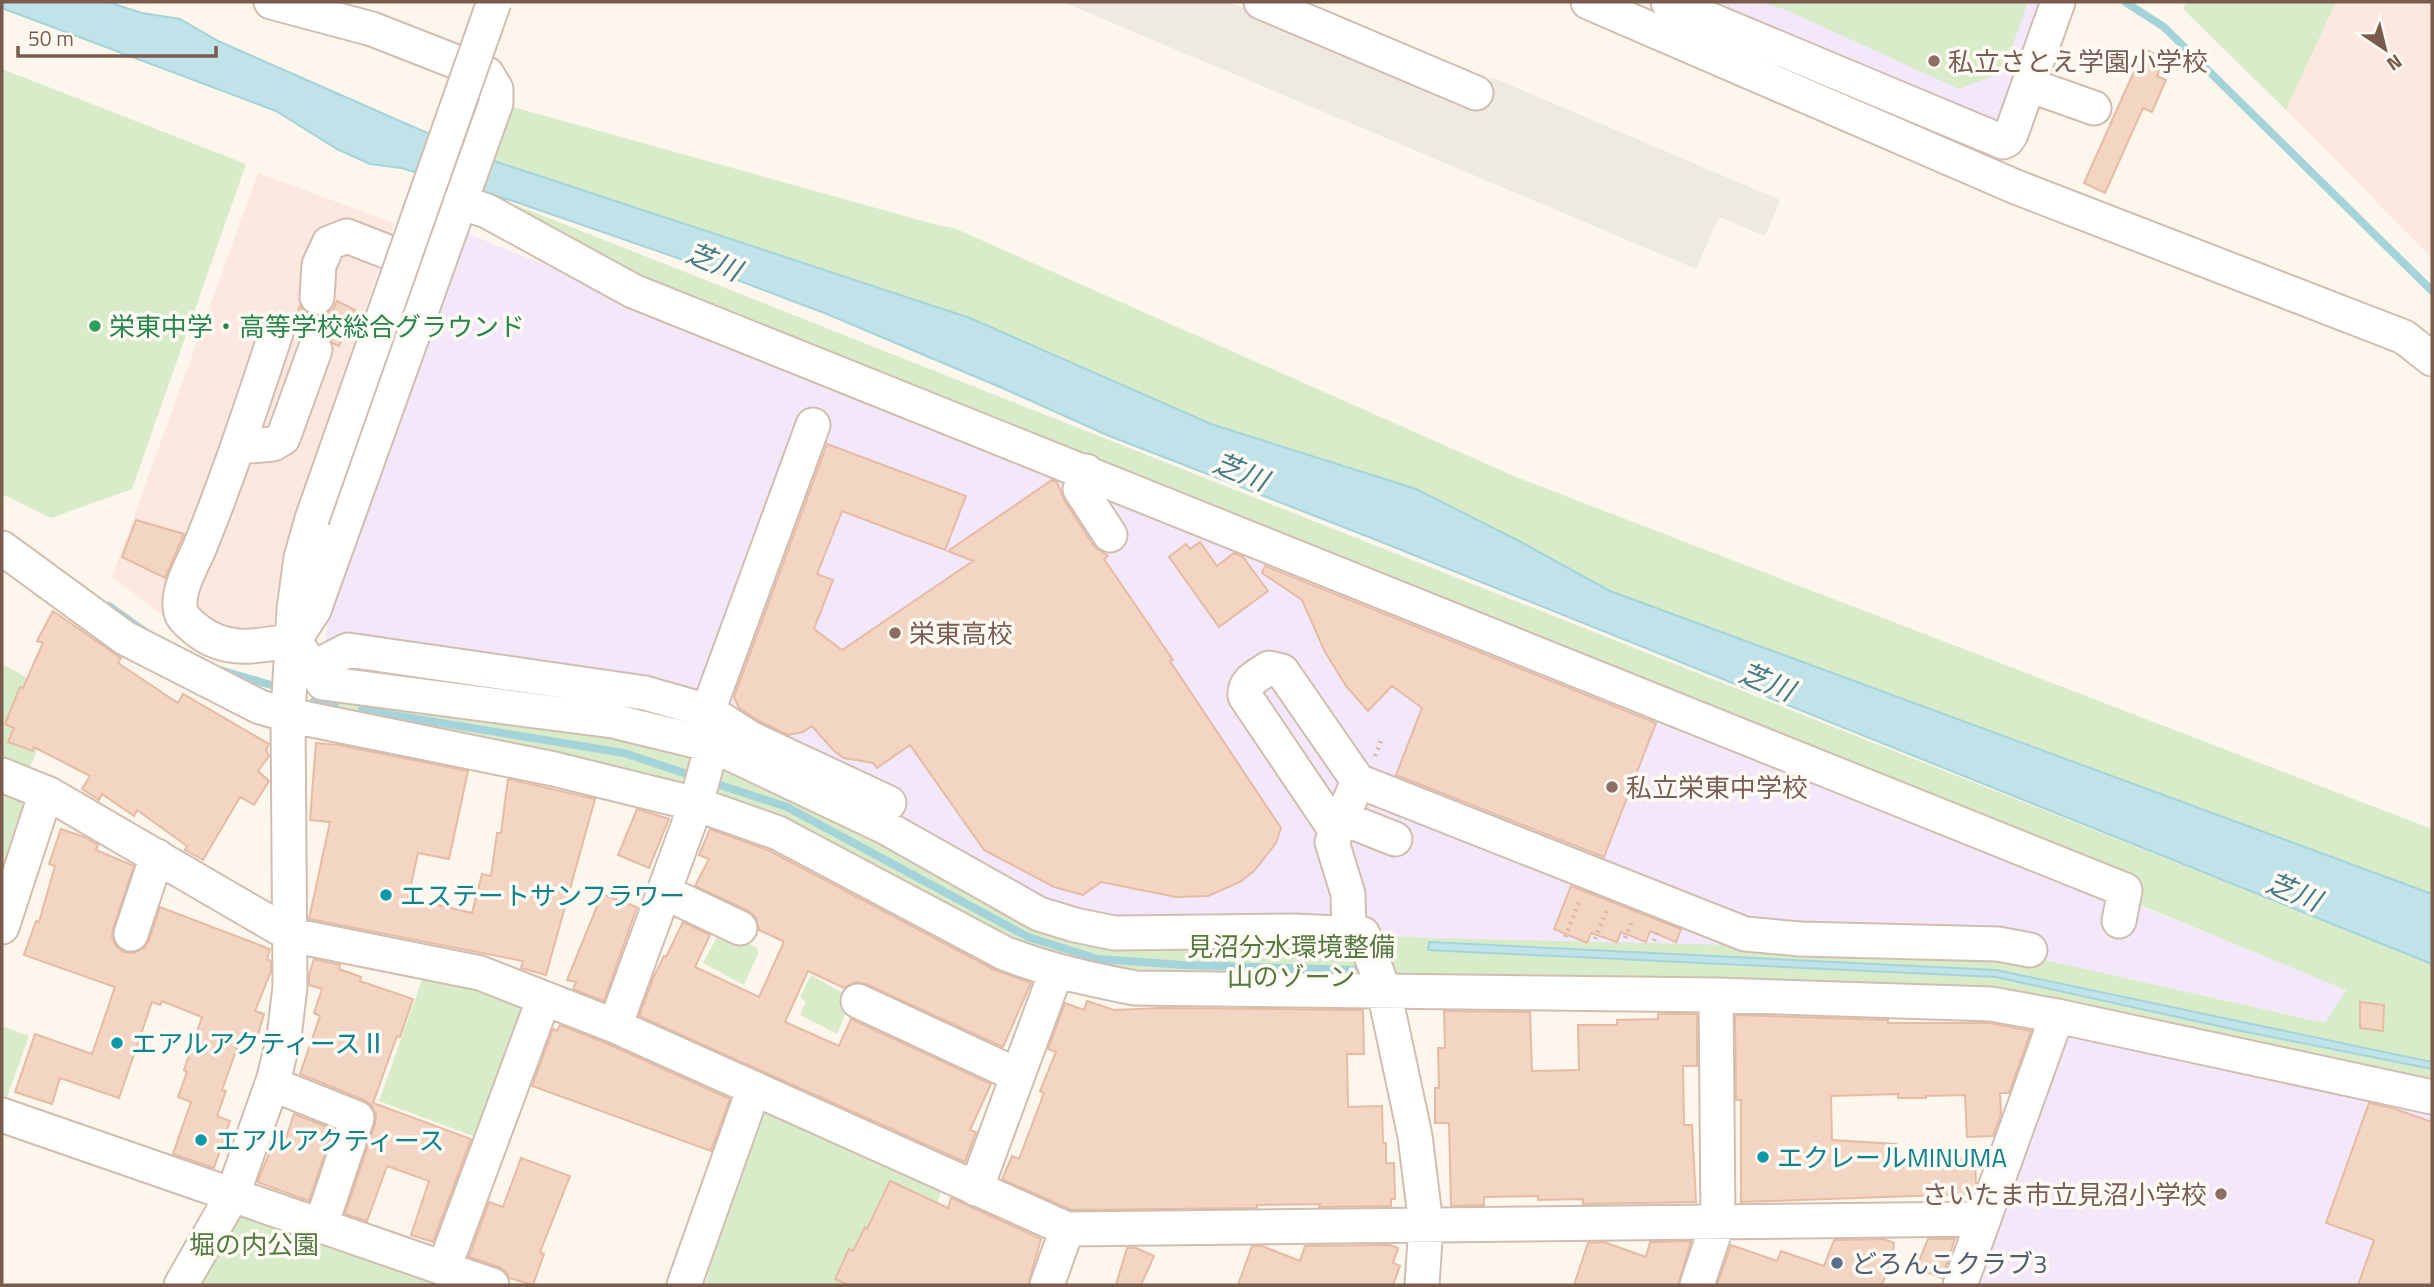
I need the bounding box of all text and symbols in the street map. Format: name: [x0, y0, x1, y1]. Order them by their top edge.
scale bar: [18, 14, 215, 58]
north arrow: [2350, 14, 2420, 84]
text: 50 m: [28, 22, 74, 54]
place label: 私立さとえ学園小学校: [1948, 42, 2208, 81]
text: N: [2381, 48, 2409, 79]
marker: 私立さとえ学園小学校: [1926, 53, 1942, 69]
water label: 芝川: [680, 231, 751, 293]
place label: 栄東中学・高等学校総合グラウンド: [109, 307, 525, 346]
marker: 栄東中学・高等学校総合グラウンド: [87, 318, 103, 334]
water label: 芝川: [1207, 441, 1278, 503]
place label: 栄東高校: [909, 614, 1013, 653]
marker: 栄東高校: [887, 625, 903, 641]
water label: 芝川: [1733, 651, 1804, 713]
place label: 私立栄東中学校: [1626, 768, 1808, 807]
marker: 私立栄東中学校: [1604, 779, 1620, 795]
water label: 芝川: [2260, 861, 2331, 923]
place label: エステートサンフラワー: [400, 876, 685, 915]
marker: エステートサンフラワー: [378, 887, 394, 903]
park label: 見沼分水環境整備 山のゾーン: [1187, 927, 1395, 996]
place label: エアルアクティースⅡ: [131, 1024, 387, 1063]
marker: エアルアクティースⅡ: [109, 1035, 125, 1051]
place label: エアルアクティース: [215, 1121, 445, 1160]
marker: エアルアクティース: [193, 1132, 209, 1148]
place label: エクレールMINUMA: [1777, 1138, 2007, 1177]
marker: エクレールMINUMA: [1755, 1149, 1771, 1165]
place label: さいたま市立見沼小学校: [1922, 1175, 2207, 1214]
marker: さいたま市立見沼小学校: [2213, 1186, 2229, 1202]
park label: 堀の内公園: [189, 1225, 319, 1264]
place label: どろんこクラブ3: [1851, 1244, 2048, 1283]
marker: どろんこクラブ3: [1829, 1255, 1845, 1271]

